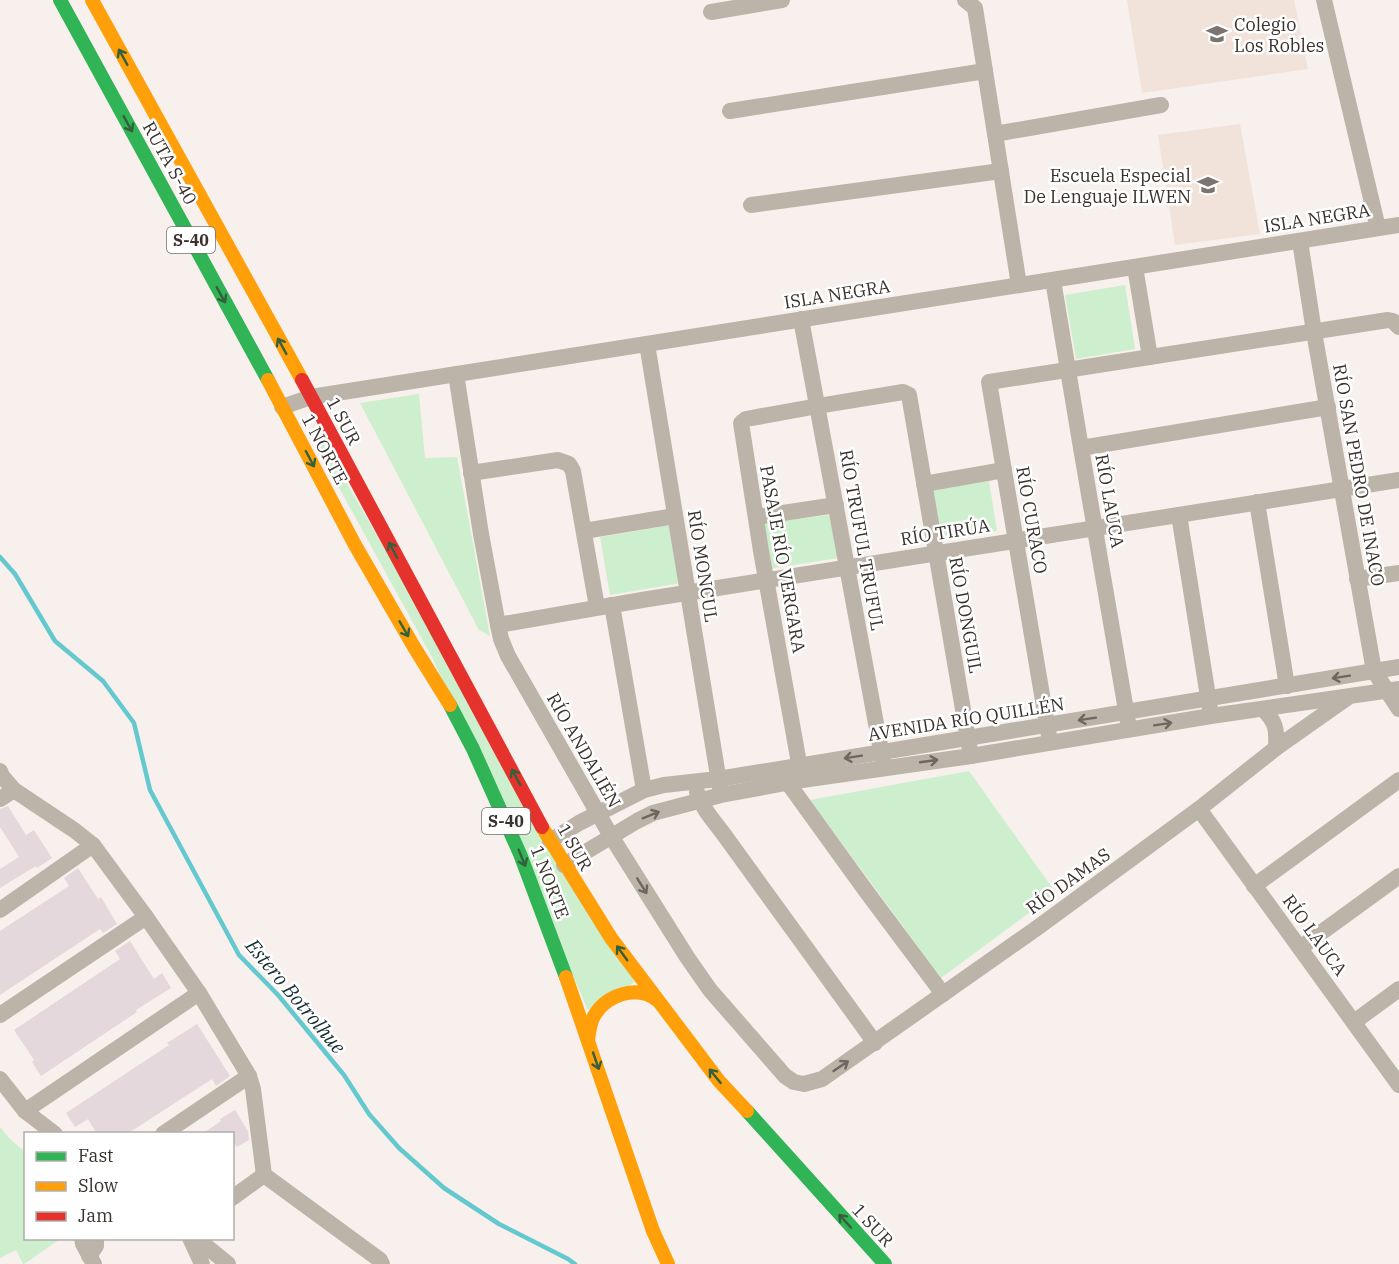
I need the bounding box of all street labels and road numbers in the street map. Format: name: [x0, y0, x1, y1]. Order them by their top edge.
street label: RUTA S-40: [138, 117, 202, 209]
street label: ISLA NEGRA: [1262, 198, 1372, 238]
road number: S-40: [167, 227, 215, 253]
street label: ISLA NEGRA: [782, 274, 892, 314]
street label: RÍO SAN PEDRO DE INACO: [1328, 362, 1390, 588]
street label: 1 SUR: [322, 393, 366, 449]
street label: 1 NORTE: [297, 410, 353, 488]
street label: RÍO TRUFUL TRUFUL: [835, 448, 889, 632]
street label: RÍO LAUCA: [1090, 452, 1130, 550]
street label: PASAJE RÍO VERGARA: [755, 463, 811, 655]
street label: RÍO CURACO: [1011, 464, 1053, 576]
street label: RÍO MONCUL: [683, 508, 723, 624]
street label: RÍO TIRÚA: [899, 513, 992, 550]
street label: RÍO DONGUIL: [944, 555, 988, 675]
street label: RÍO ANDALIÉN: [542, 688, 626, 812]
street label: AVENIDA RÍO QUILLÉN: [866, 692, 1066, 746]
road number: S-40: [482, 808, 530, 834]
street label: 1 SUR: [552, 819, 598, 875]
street label: 1 NORTE: [526, 842, 574, 922]
street label: RÍO DAMAS: [1021, 843, 1115, 919]
street label: RÍO LAUCA: [1278, 890, 1353, 981]
street label: 1 SUR: [847, 1199, 899, 1251]

